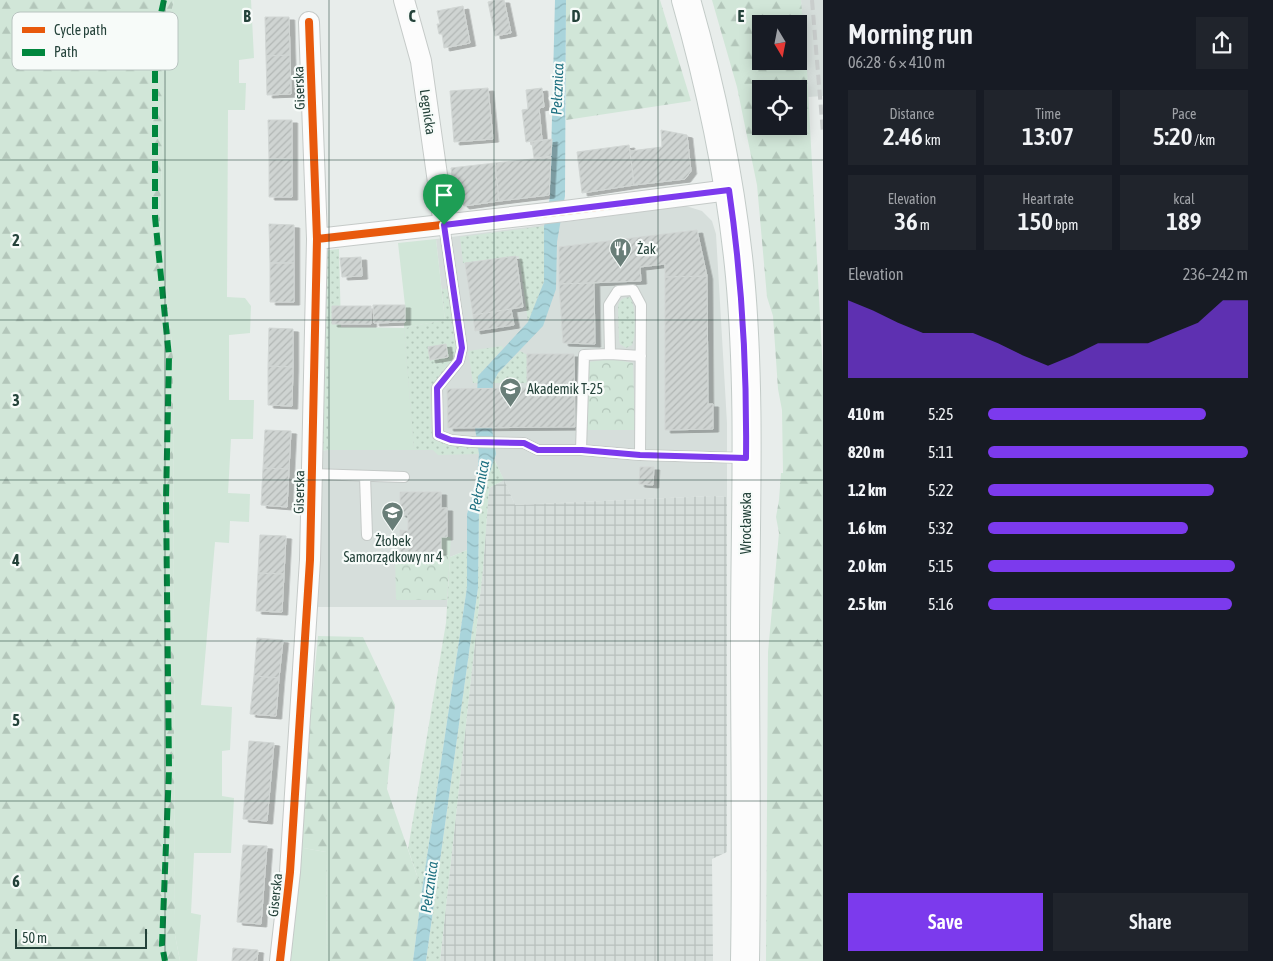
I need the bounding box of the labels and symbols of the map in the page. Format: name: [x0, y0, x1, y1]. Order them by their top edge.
text: B: [243, 7, 251, 25]
text: C: [408, 7, 416, 25]
text: D: [572, 7, 581, 25]
text: E: [738, 7, 745, 25]
legend: [12, 12, 178, 70]
north arrow: [752, 15, 808, 70]
text: Cycle path: [54, 22, 107, 38]
text: Path: [54, 44, 78, 60]
water label: Pełcznica: [548, 63, 566, 115]
street label: Giserska: [290, 66, 308, 110]
street label: Legnicka: [417, 88, 439, 136]
pin: [423, 174, 465, 225]
text: 2: [12, 231, 20, 249]
restaurant icon: Żak: [609, 237, 633, 268]
place label: Żak: [637, 241, 656, 257]
school or university icon: Akademik T-25: [499, 377, 523, 408]
place label: Akademik T-25: [527, 381, 603, 397]
text: 3: [12, 391, 20, 409]
water label: Pełcznica: [466, 459, 492, 513]
street label: Giserska: [291, 470, 307, 514]
street label: Wrocławska: [738, 492, 754, 554]
school or university icon: Żłobek Samorządkowy nr 4: [381, 501, 405, 532]
place label: Żłobek Samorządkowy nr 4: [343, 533, 443, 565]
text: 4: [11, 551, 20, 569]
text: 5: [12, 711, 20, 729]
water label: Pełcznica: [417, 860, 441, 914]
text: 6: [12, 872, 20, 890]
street label: Giserska: [265, 872, 285, 918]
scale bar: [15, 926, 148, 949]

